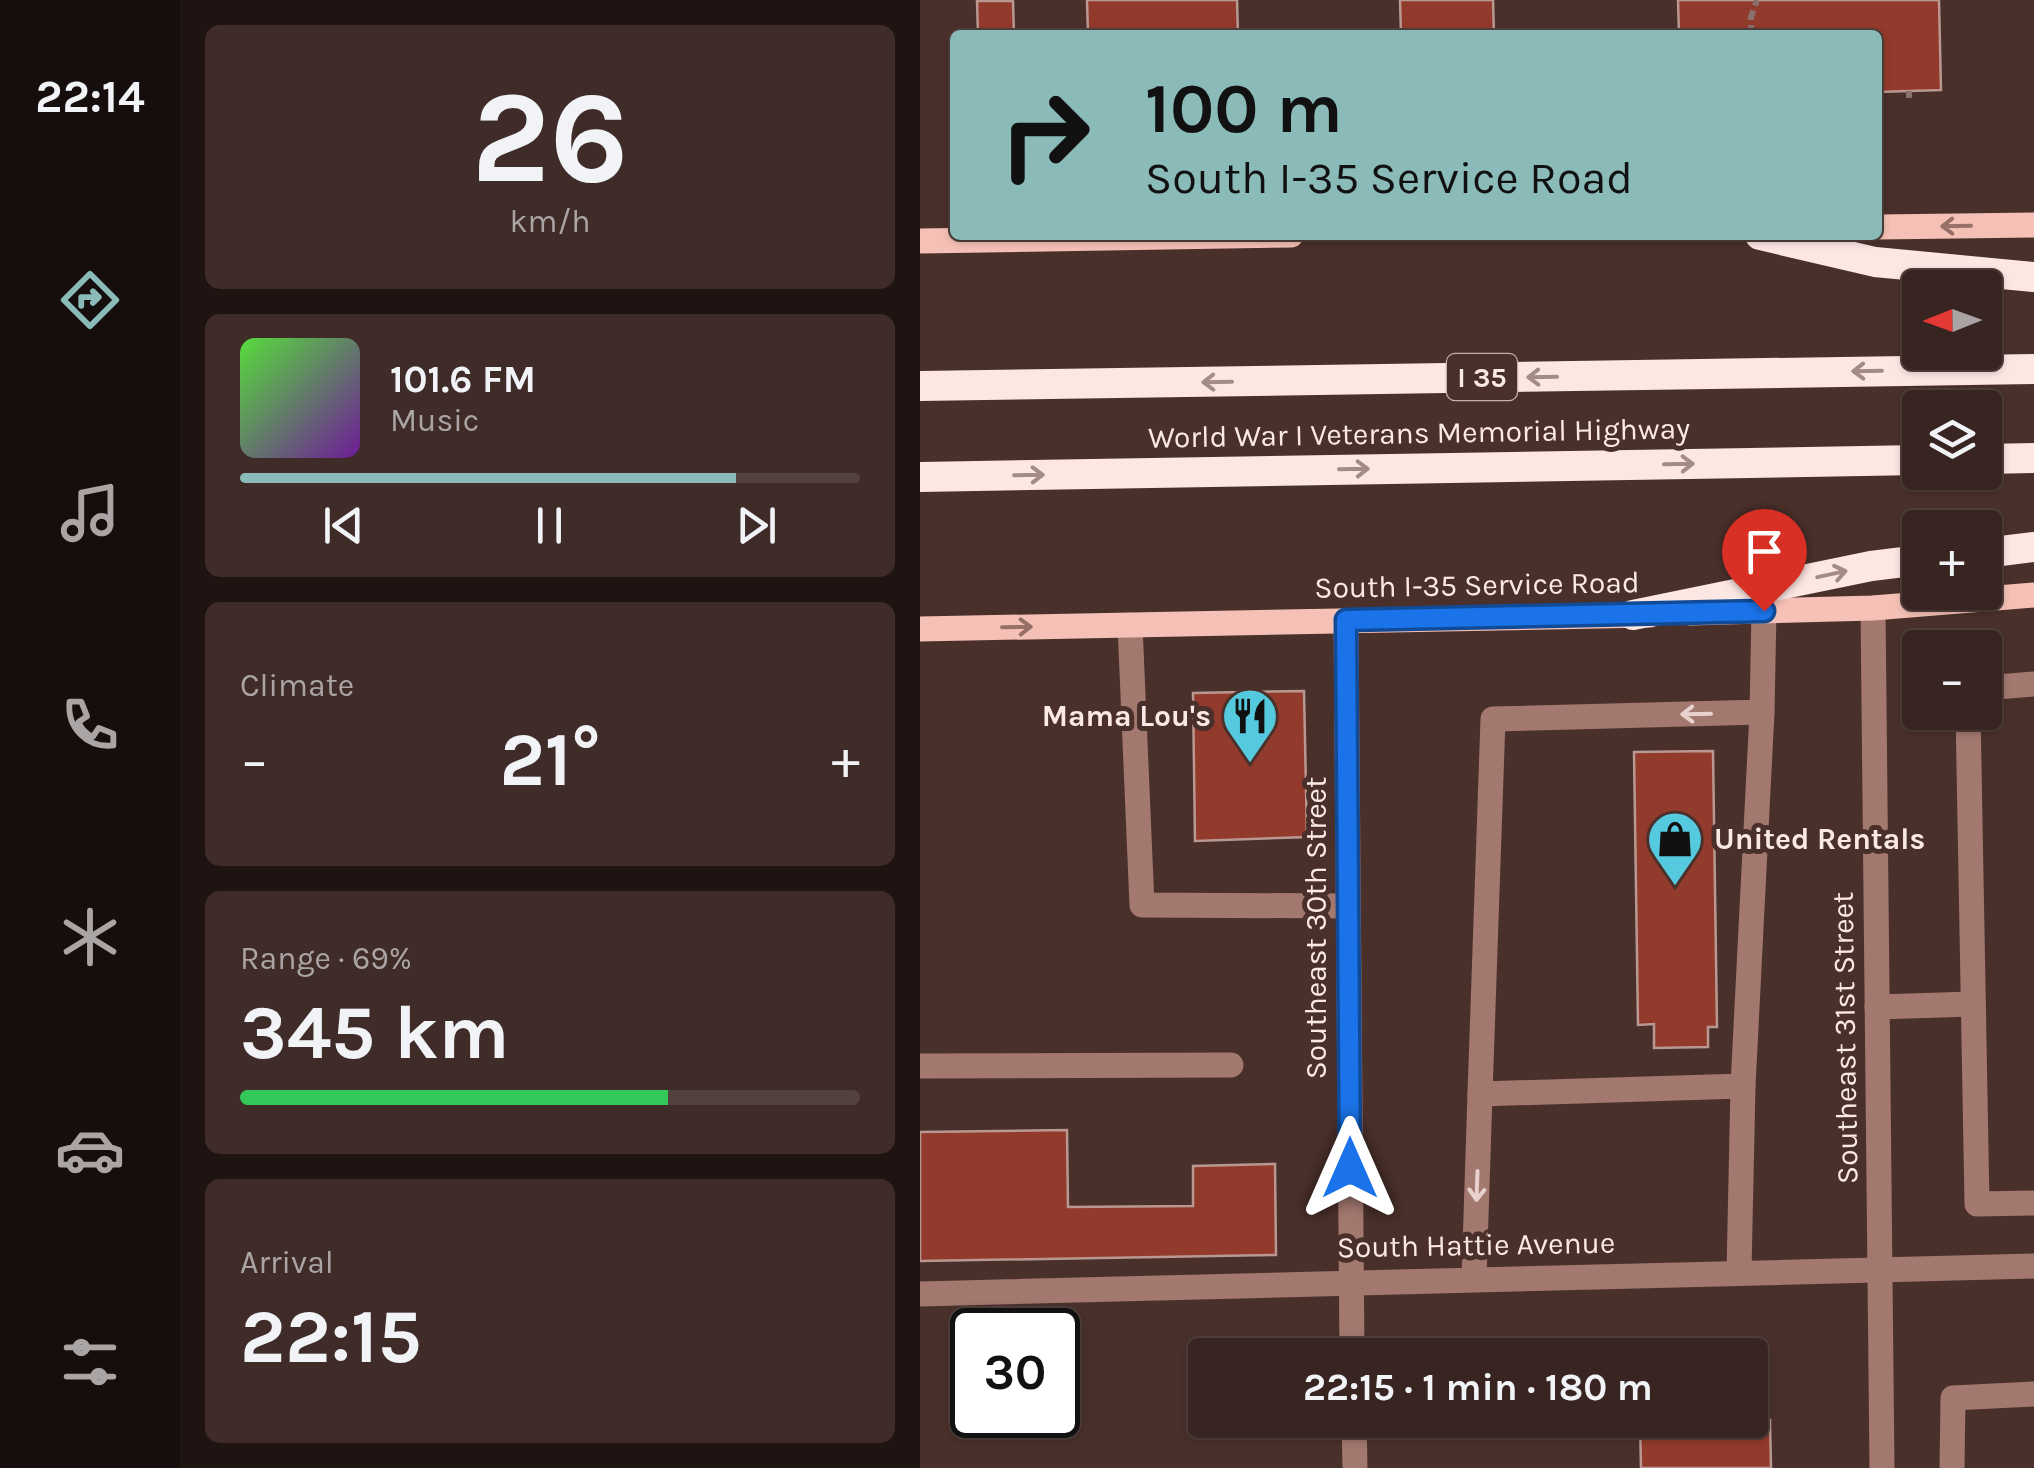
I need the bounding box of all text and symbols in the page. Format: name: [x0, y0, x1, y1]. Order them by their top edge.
text: 26: [471, 62, 629, 214]
text: 100 m: [1145, 68, 1343, 150]
icon: right: [980, 70, 1110, 200]
text: 22:14: [35, 71, 145, 123]
text: South I-35 Service Road: [1145, 152, 1633, 204]
text: km/h: [509, 203, 591, 240]
one-way arrow: [1940, 216, 1972, 236]
icon: directions: [55, 265, 125, 335]
north arrow: [1902, 270, 2002, 370]
map controls: [1902, 270, 2002, 730]
road number: I 35: [1447, 354, 1517, 400]
text: 101.6 FM: [390, 357, 536, 402]
one-way arrow: [1851, 362, 1883, 381]
one-way arrow: [1526, 367, 1558, 386]
one-way arrow: [1201, 372, 1233, 391]
button: layers: [1902, 390, 2002, 490]
text: Music: [390, 402, 479, 439]
street label: World War I Veterans Memorial Highway: [1148, 410, 1690, 456]
one-way arrow: [1662, 454, 1694, 474]
one-way arrow: [1337, 460, 1369, 479]
one-way arrow: [1012, 466, 1044, 484]
icon: music: [55, 478, 125, 548]
icon: previous: [316, 498, 371, 553]
icon: pause: [522, 498, 577, 553]
icon: next: [729, 498, 784, 553]
pin: [1722, 509, 1807, 612]
button: +: [1902, 510, 2002, 610]
icon: arrive: [1737, 524, 1792, 579]
street label: South I-35 Service Road: [1314, 564, 1640, 606]
one-way arrow: [1815, 564, 1847, 583]
one-way arrow: [1000, 618, 1033, 636]
button: −: [1902, 630, 2002, 730]
text: Climate: [240, 667, 354, 704]
restaurant icon: Mama Lou's: [1220, 686, 1280, 765]
icon: phone: [55, 690, 125, 760]
place label: Mama Lou's: [1042, 698, 1211, 734]
one-way arrow: [1680, 704, 1712, 724]
text: 21°: [499, 716, 601, 804]
text: −: [240, 728, 269, 792]
text: +: [831, 728, 860, 792]
street label: Southeast 30th Street: [1298, 777, 1334, 1079]
shop icon: United Rentals: [1645, 809, 1705, 888]
place label: United Rentals: [1714, 821, 1925, 857]
street label: Southeast 31st Street: [1824, 892, 1866, 1184]
icon: climate: [55, 902, 125, 972]
text: Range · 69%: [240, 940, 412, 977]
text: 345 km: [240, 989, 509, 1077]
icon: car: [55, 1115, 125, 1185]
position arrow: [1298, 1116, 1402, 1220]
one-way arrow: [1467, 1169, 1486, 1201]
street label: South Hattie Avenue: [1336, 1225, 1616, 1265]
text: Arrival: [240, 1244, 334, 1281]
text: 22:15: [240, 1293, 421, 1381]
speed limit sign: 30: [950, 1308, 1080, 1438]
icon: filters: [55, 1327, 125, 1397]
text: 22:15 · 1 min · 180 m: [1303, 1365, 1653, 1410]

